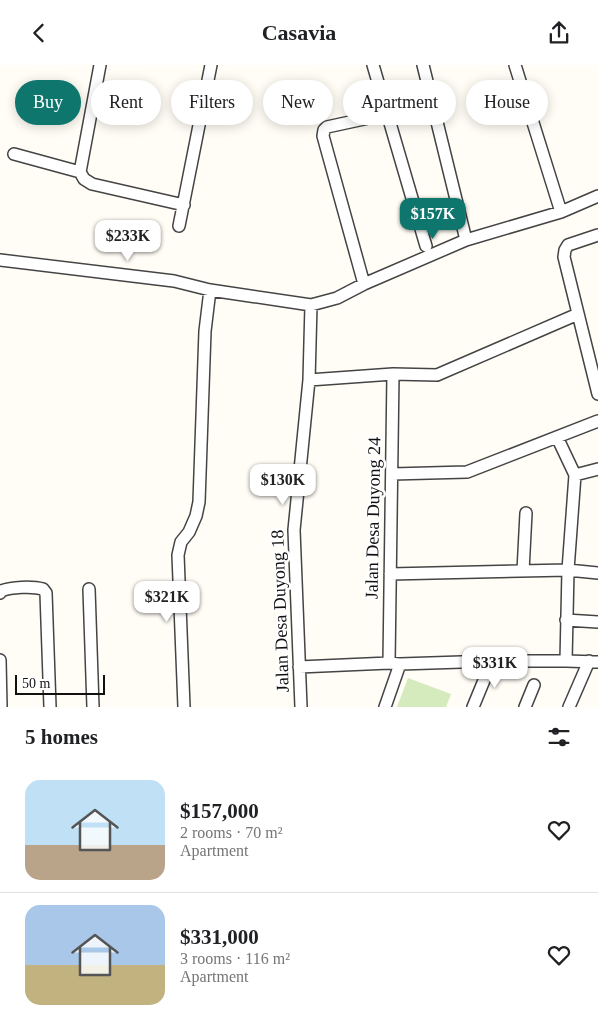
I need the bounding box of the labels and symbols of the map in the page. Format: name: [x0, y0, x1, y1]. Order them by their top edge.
pin: $157K: [398, 197, 468, 240]
pin: $233K: [93, 219, 163, 262]
street label: Jalan Desa Duyong 24: [362, 437, 384, 599]
pin: $130K: [248, 463, 318, 506]
street label: Jalan Desa Duyong 18: [267, 529, 293, 693]
pin: $321K: [132, 581, 202, 623]
pin: $331K: [460, 647, 530, 689]
scale bar: [15, 672, 105, 695]

